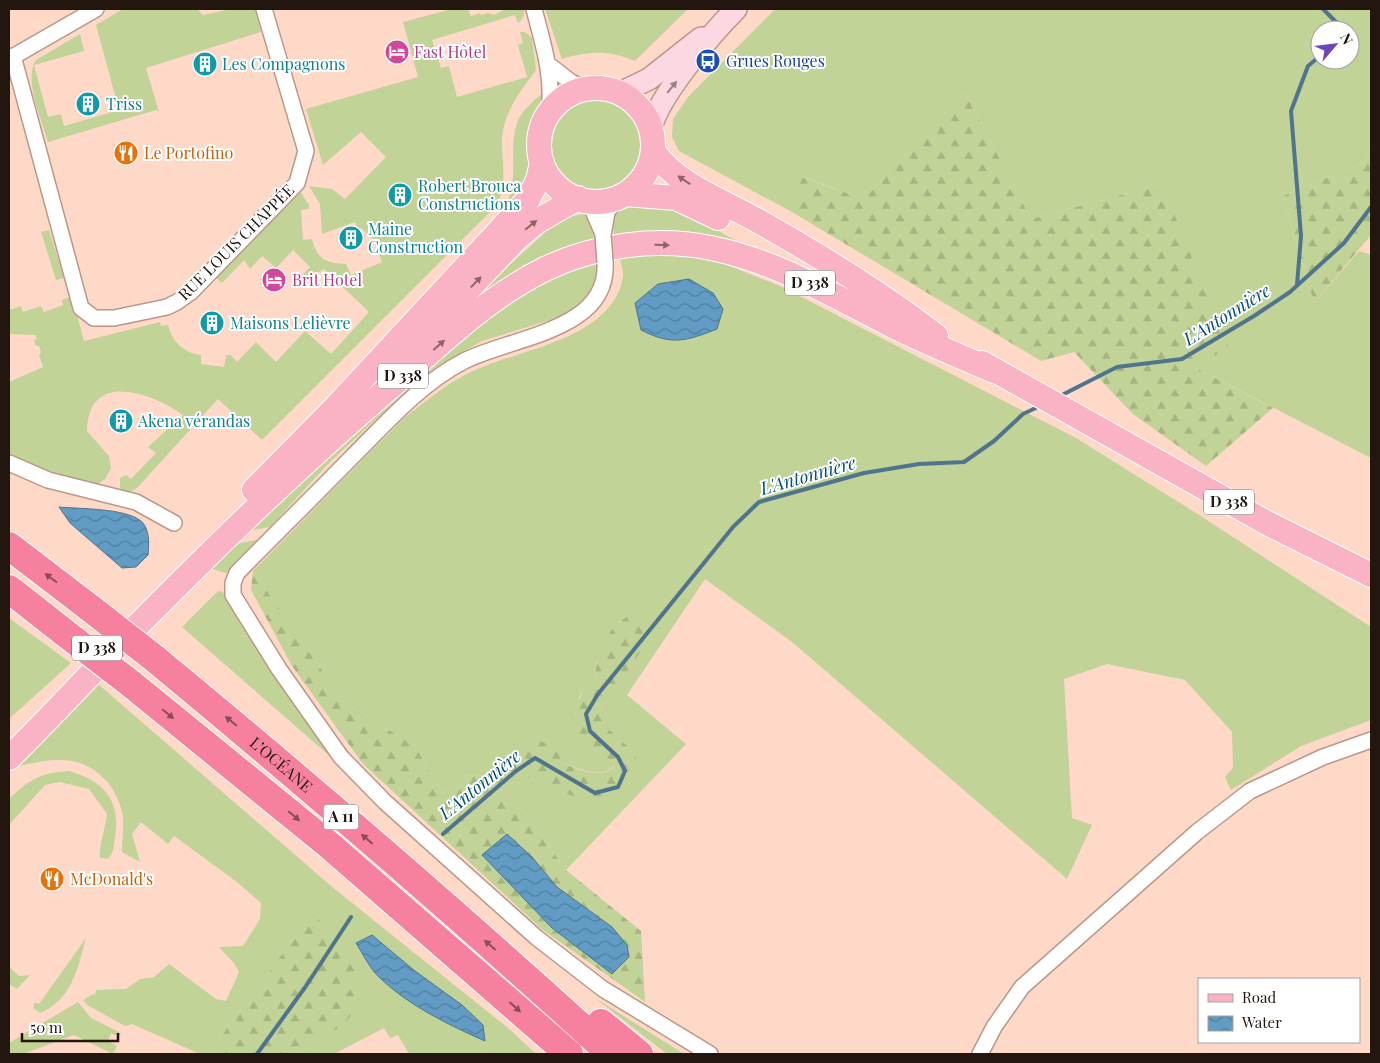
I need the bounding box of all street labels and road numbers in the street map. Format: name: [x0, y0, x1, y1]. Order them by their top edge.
street label: RUE LOUIS CHAPPÉE: [173, 179, 298, 304]
road number: D 338: [785, 270, 835, 296]
road number: D 338: [378, 364, 428, 388]
road number: D 338: [1204, 490, 1254, 514]
road number: D 338: [72, 636, 122, 660]
street label: L’OCÉANE: [246, 732, 317, 797]
road number: A 11: [324, 804, 358, 830]

